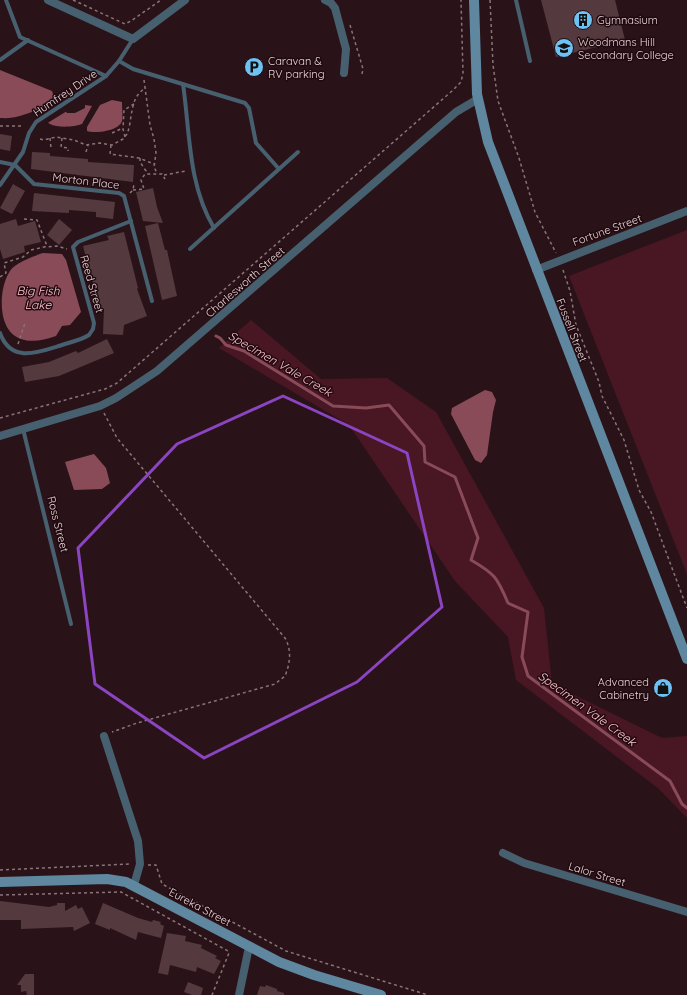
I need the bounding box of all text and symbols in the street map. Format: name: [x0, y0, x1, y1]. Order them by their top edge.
building icon: Gymnasium: [572, 9, 594, 31]
place label: Gymnasium: [597, 13, 658, 27]
place label: Woodmans Hill Secondary College: [578, 35, 674, 62]
school or university icon: Woodmans Hill Secondary College: [553, 37, 575, 59]
place label: Caravan & RV parking: [268, 54, 325, 81]
parking icon: Caravan & RV parking: [243, 56, 265, 78]
street label: Humfrey Drive: [30, 66, 100, 120]
street label: Morton Place: [52, 170, 120, 192]
street label: Fortune Street: [571, 211, 644, 249]
street label: Charlesworth Street: [203, 244, 288, 320]
street label: Reed Street: [77, 253, 107, 315]
water label: Big Fish Lake: [17, 283, 60, 312]
street label: Fussell Street: [553, 296, 591, 364]
water label: Specimen Vale Creek: [226, 328, 336, 400]
street label: Ross Street: [44, 494, 72, 554]
water label: Specimen Vale Creek: [535, 668, 641, 750]
place label: Advanced Cabinetry: [598, 675, 649, 702]
shop icon: Advanced Cabinetry: [652, 677, 674, 699]
street label: Lalor Street: [567, 859, 627, 889]
street label: Eureka Street: [167, 885, 234, 929]

